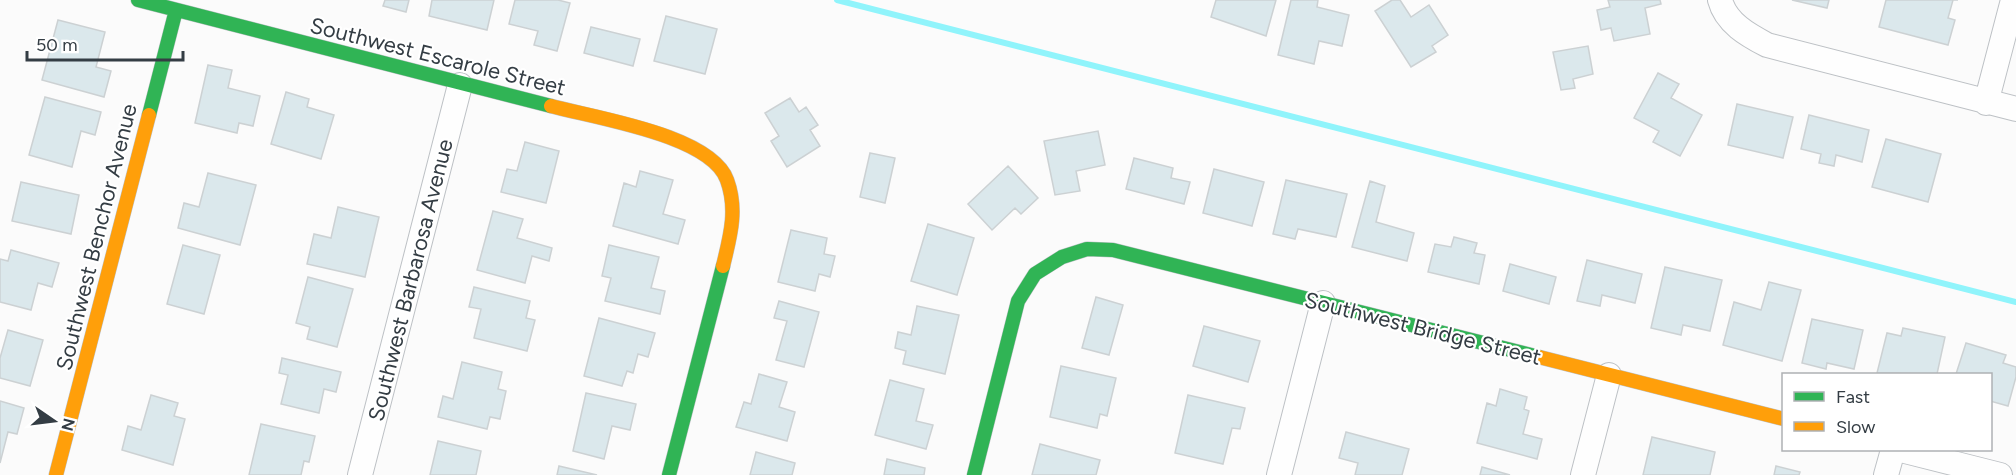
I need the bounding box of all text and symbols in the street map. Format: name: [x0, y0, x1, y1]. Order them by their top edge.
street label: Southwest Escarole Street: [307, 12, 568, 101]
scale bar: [27, 24, 183, 62]
text: 50 m: [36, 34, 78, 56]
street label: Southwest Benchor Avenue: [50, 101, 143, 373]
street label: Southwest Barbarosa Avenue: [362, 136, 459, 424]
street label: Southwest Bridge Street: [1302, 286, 1544, 371]
legend: [1782, 373, 1992, 451]
text: Fast: [1836, 386, 1870, 408]
north arrow: [24, 391, 84, 451]
text: N: [57, 416, 79, 433]
text: Slow: [1836, 416, 1875, 438]

